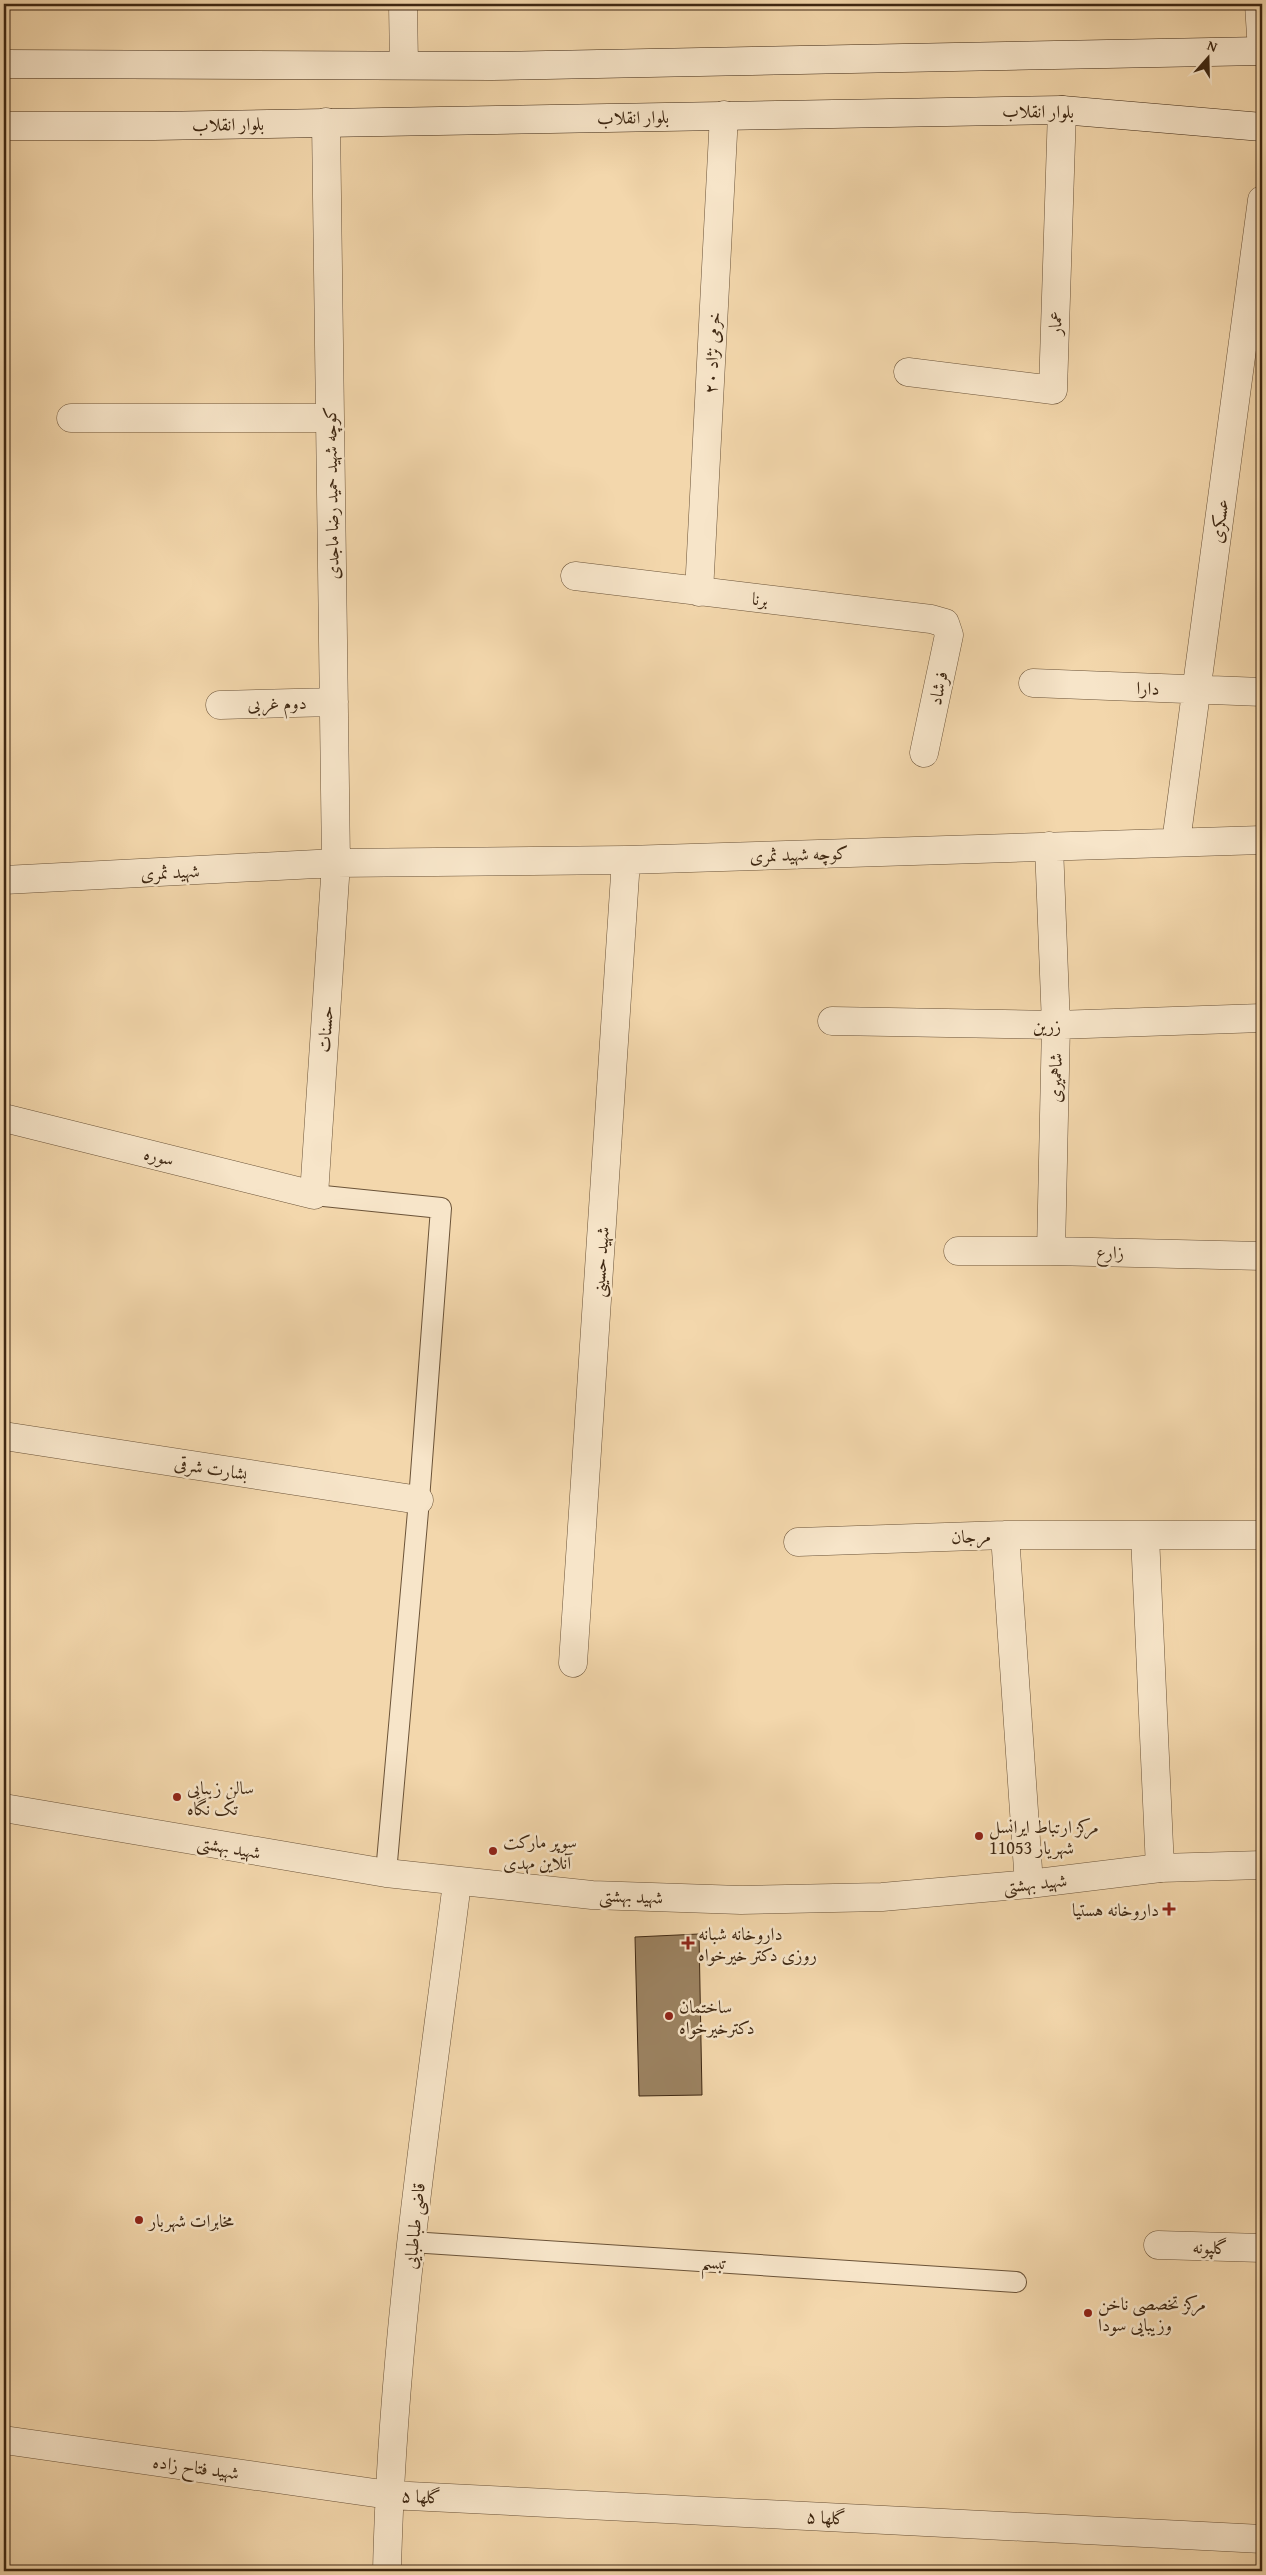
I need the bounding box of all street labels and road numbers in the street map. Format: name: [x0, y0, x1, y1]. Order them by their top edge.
street label: بلوار انقلاب: [1002, 97, 1074, 125]
street label: بلوار انقلاب: [597, 103, 669, 131]
street label: بلوار انقلاب: [192, 110, 264, 138]
street label: خرمی نژاد ۲۰: [696, 311, 728, 395]
street label: عمار: [1041, 311, 1069, 337]
street label: کوچه شهید حمید رضا ماجدی: [316, 406, 346, 580]
street label: عسکری: [1203, 497, 1235, 545]
street label: برنا: [750, 585, 770, 613]
street label: فرشاد: [921, 669, 955, 707]
street label: دارا: [1136, 674, 1160, 702]
street label: دوم غربی: [247, 689, 307, 720]
street label: کوچه شهید ثمری: [749, 839, 849, 869]
street label: شهید ثمری: [140, 857, 200, 887]
street label: حسنات: [310, 1005, 340, 1053]
street label: زرین: [1033, 1012, 1061, 1039]
street label: شاهمیری: [1041, 1053, 1069, 1103]
street label: سوره: [141, 1139, 177, 1173]
street label: شهید حسینی: [584, 1226, 616, 1298]
street label: زارع: [1096, 1238, 1124, 1268]
street label: بشارت شرقی: [172, 1449, 250, 1487]
street label: مرجان: [951, 1522, 991, 1550]
street label: شهید بهشتی: [195, 1828, 263, 1866]
street label: شهید بهشتی: [1002, 1866, 1068, 1900]
street label: شهید بهشتی: [598, 1881, 664, 1911]
street label: قاضی طباطبایی: [396, 2181, 432, 2271]
street label: گلپونه: [1192, 2233, 1228, 2261]
street label: تبسم: [700, 2248, 728, 2281]
street label: شهید فتاح زاده: [151, 2448, 241, 2489]
street label: گلها ۵: [400, 2481, 442, 2511]
street label: گلها ۵: [805, 2502, 847, 2532]

